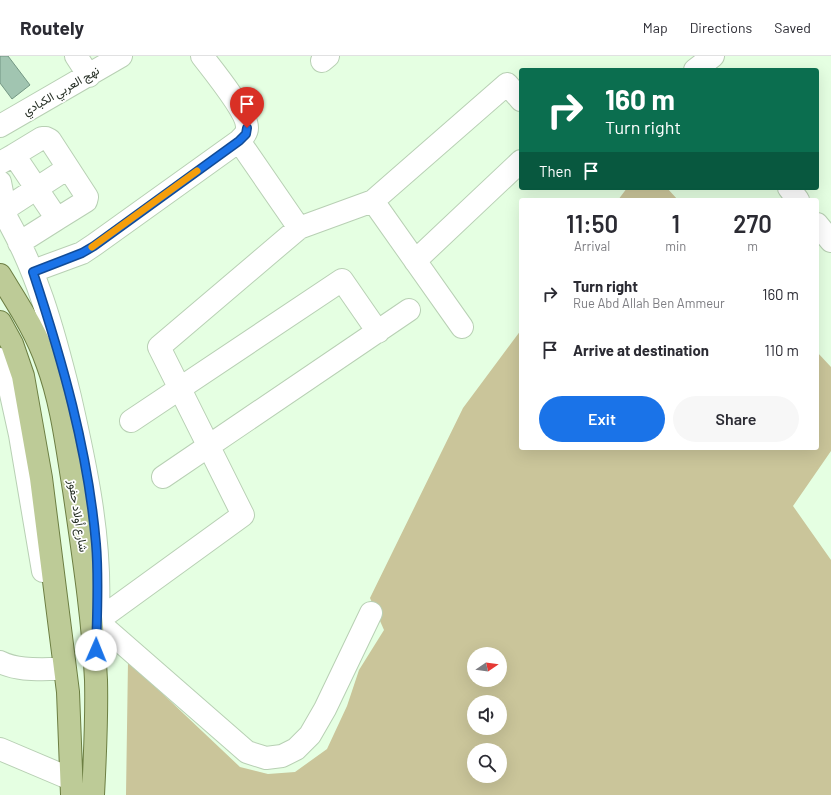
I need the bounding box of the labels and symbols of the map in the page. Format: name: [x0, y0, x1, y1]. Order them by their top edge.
street label: نهج العربي الكبادي: [20, 63, 103, 121]
pin: [230, 87, 264, 128]
street label: شارع أولاد حفوز: [63, 478, 92, 553]
position arrow: [75, 629, 117, 671]
north arrow: [467, 647, 507, 687]

